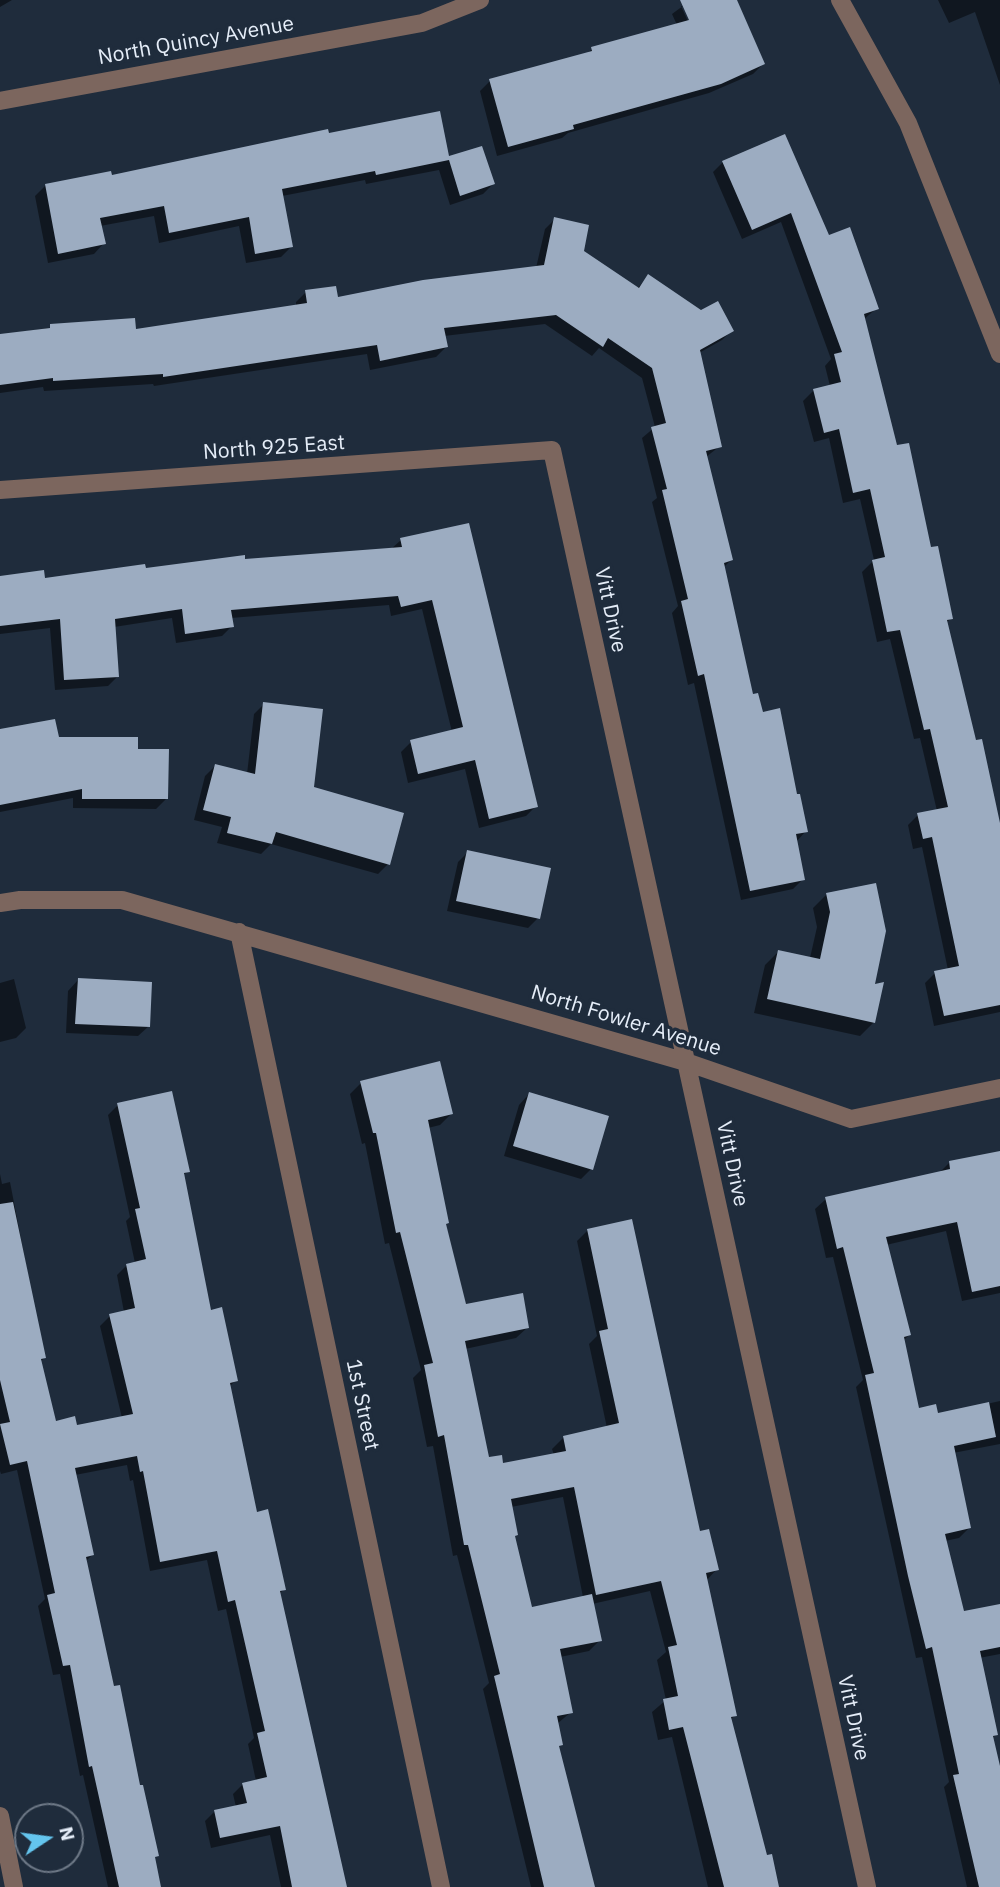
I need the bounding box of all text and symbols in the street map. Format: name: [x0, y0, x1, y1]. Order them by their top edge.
street label: North Quincy Avenue: [96, 11, 296, 71]
street label: North 925 East: [202, 430, 346, 466]
street label: Vitt Drive: [589, 565, 631, 655]
street label: North Fowler Avenue: [528, 980, 724, 1062]
street label: Vitt Drive: [711, 1119, 753, 1209]
street label: 1st Street: [340, 1357, 384, 1453]
street label: Vitt Drive: [832, 1673, 874, 1763]
north arrow: [14, 1803, 84, 1873]
text: N: [54, 1824, 81, 1843]

